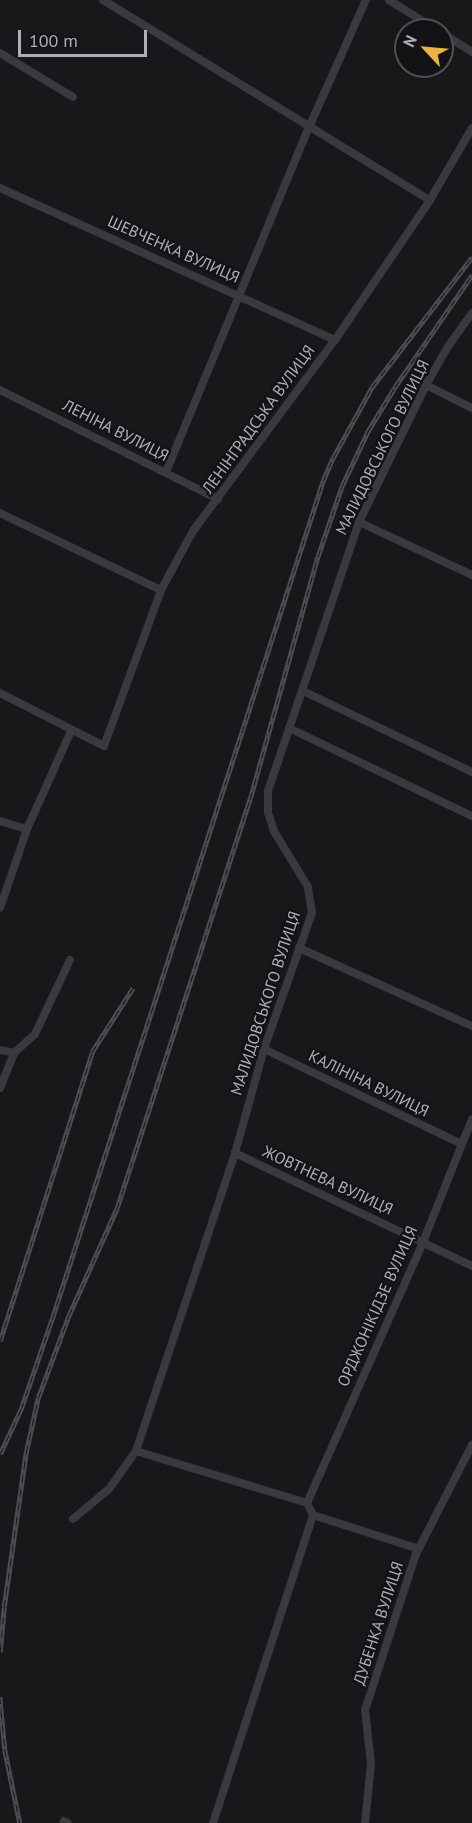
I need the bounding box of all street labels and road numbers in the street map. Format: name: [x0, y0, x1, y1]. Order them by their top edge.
street label: ШЕВЧЕНКА ВУЛИЦЯ: [105, 211, 243, 287]
street label: ЛЕНІНГРАДСЬКА ВУЛИЦЯ: [198, 341, 318, 497]
street label: МАЛИДОВСЬКОГО ВУЛИЦЯ: [331, 356, 433, 538]
street label: ЛЕНІНА ВУЛИЦЯ: [60, 395, 172, 465]
street label: МАЛИДОВСЬКОГО ВУЛИЦЯ: [226, 909, 304, 1097]
street label: КАЛІНІНА ВУЛИЦЯ: [305, 1045, 433, 1121]
street label: ЖОВТНЕВА ВУЛИЦЯ: [259, 1141, 397, 1219]
street label: ОРДЖОНІКІДЗЕ ВУЛИЦЯ: [333, 1223, 421, 1389]
street label: ДУБЕНКА ВУЛИЦЯ: [349, 1559, 407, 1687]

